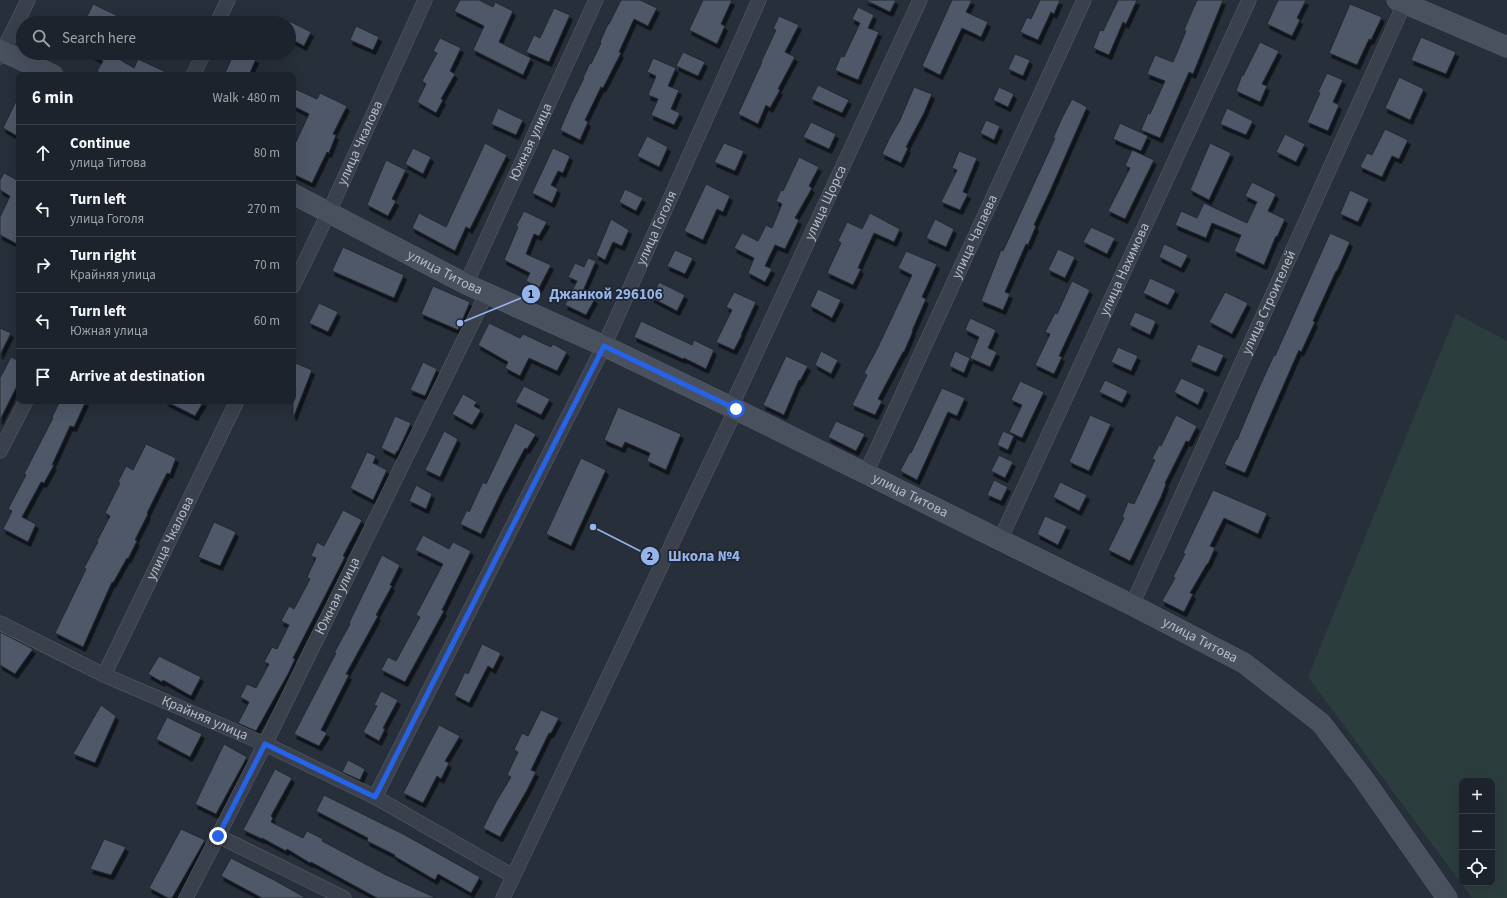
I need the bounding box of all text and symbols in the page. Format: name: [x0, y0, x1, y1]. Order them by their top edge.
search box: [16, 16, 296, 60]
icon: search: [30, 27, 52, 49]
text: Search here: [62, 28, 136, 49]
text: 6 min: [32, 86, 73, 110]
text: Walk · 480 m: [212, 89, 280, 107]
street label: улица Чкалова: [332, 97, 388, 189]
street label: Южная улица: [504, 100, 558, 185]
text: Continue: [70, 133, 130, 154]
icon: ahead: [32, 142, 54, 164]
text: 80 m: [254, 144, 280, 162]
text: улица Титова: [70, 154, 146, 172]
street label: улица Щорса: [800, 162, 852, 244]
street label: улица Гоголя: [631, 187, 682, 269]
text: Turn left: [70, 189, 126, 210]
street label: улица Чапаева: [947, 191, 1003, 282]
icon: left: [32, 198, 54, 220]
text: 270 m: [247, 200, 280, 218]
text: улица Гоголя: [70, 210, 144, 228]
street label: улица Нахимова: [1095, 220, 1155, 319]
text: Turn right: [70, 245, 136, 266]
street label: улица Титова: [404, 245, 486, 300]
street label: улица Строителей: [1237, 247, 1301, 358]
icon: right: [32, 254, 54, 276]
text: 70 m: [254, 256, 280, 274]
text: Крайняя улица: [70, 266, 156, 284]
callout: Джанкой 296106: [521, 281, 670, 308]
text: Джанкой 296106: [549, 284, 663, 305]
text: 1: [528, 286, 534, 303]
text: Turn left: [70, 301, 126, 322]
icon: left: [32, 310, 54, 332]
text: 60 m: [254, 312, 280, 330]
text: Южная улица: [70, 322, 148, 340]
icon: arrive: [32, 366, 54, 388]
text: Arrive at destination: [70, 366, 205, 387]
route start: [727, 400, 745, 418]
street label: улица Титова: [869, 468, 952, 523]
street label: улица Чкалова: [142, 493, 199, 584]
callout: Школа №4: [640, 543, 748, 570]
text: Школа №4: [668, 546, 740, 567]
text: 2: [647, 548, 653, 565]
street label: Южная улица: [310, 554, 365, 638]
street label: улица Титова: [1159, 612, 1241, 668]
street label: Крайняя улица: [158, 691, 251, 746]
map controls: [1459, 778, 1495, 886]
button: +: [1459, 778, 1495, 814]
button: −: [1459, 814, 1495, 850]
route end: [209, 827, 227, 845]
button: locate: [1459, 850, 1495, 886]

